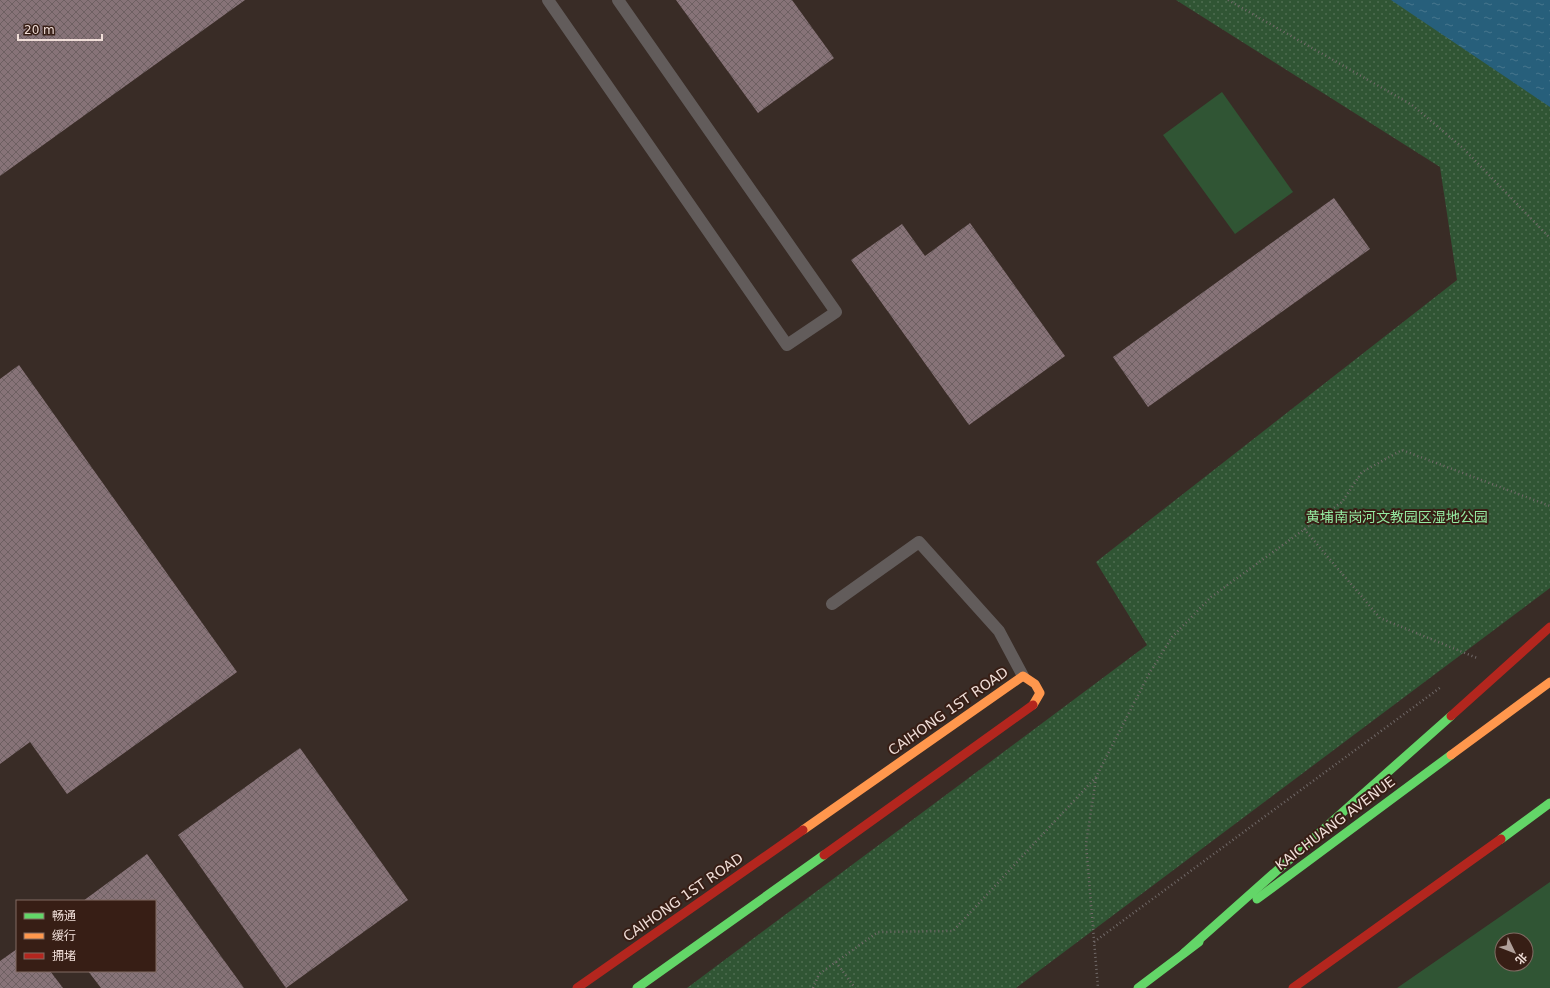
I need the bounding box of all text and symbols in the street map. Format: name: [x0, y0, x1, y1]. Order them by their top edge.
scale bar: [18, 16, 102, 42]
text: 20 m: [24, 23, 55, 37]
park label: 黄埔南岗河文教园区湿地公园: [1306, 509, 1488, 525]
street label: CAIHONG 1ST ROAD: [885, 664, 1011, 758]
street label: KAICHUANG AVENUE: [1272, 773, 1398, 873]
street label: CAIHONG 1ST ROAD: [620, 850, 746, 944]
legend: [16, 900, 156, 972]
text: 畅通: [52, 909, 76, 923]
text: 缓行: [52, 929, 76, 943]
north arrow: [1494, 932, 1534, 972]
text: 拥堵: [52, 949, 76, 963]
text: 北: [1512, 950, 1529, 967]

